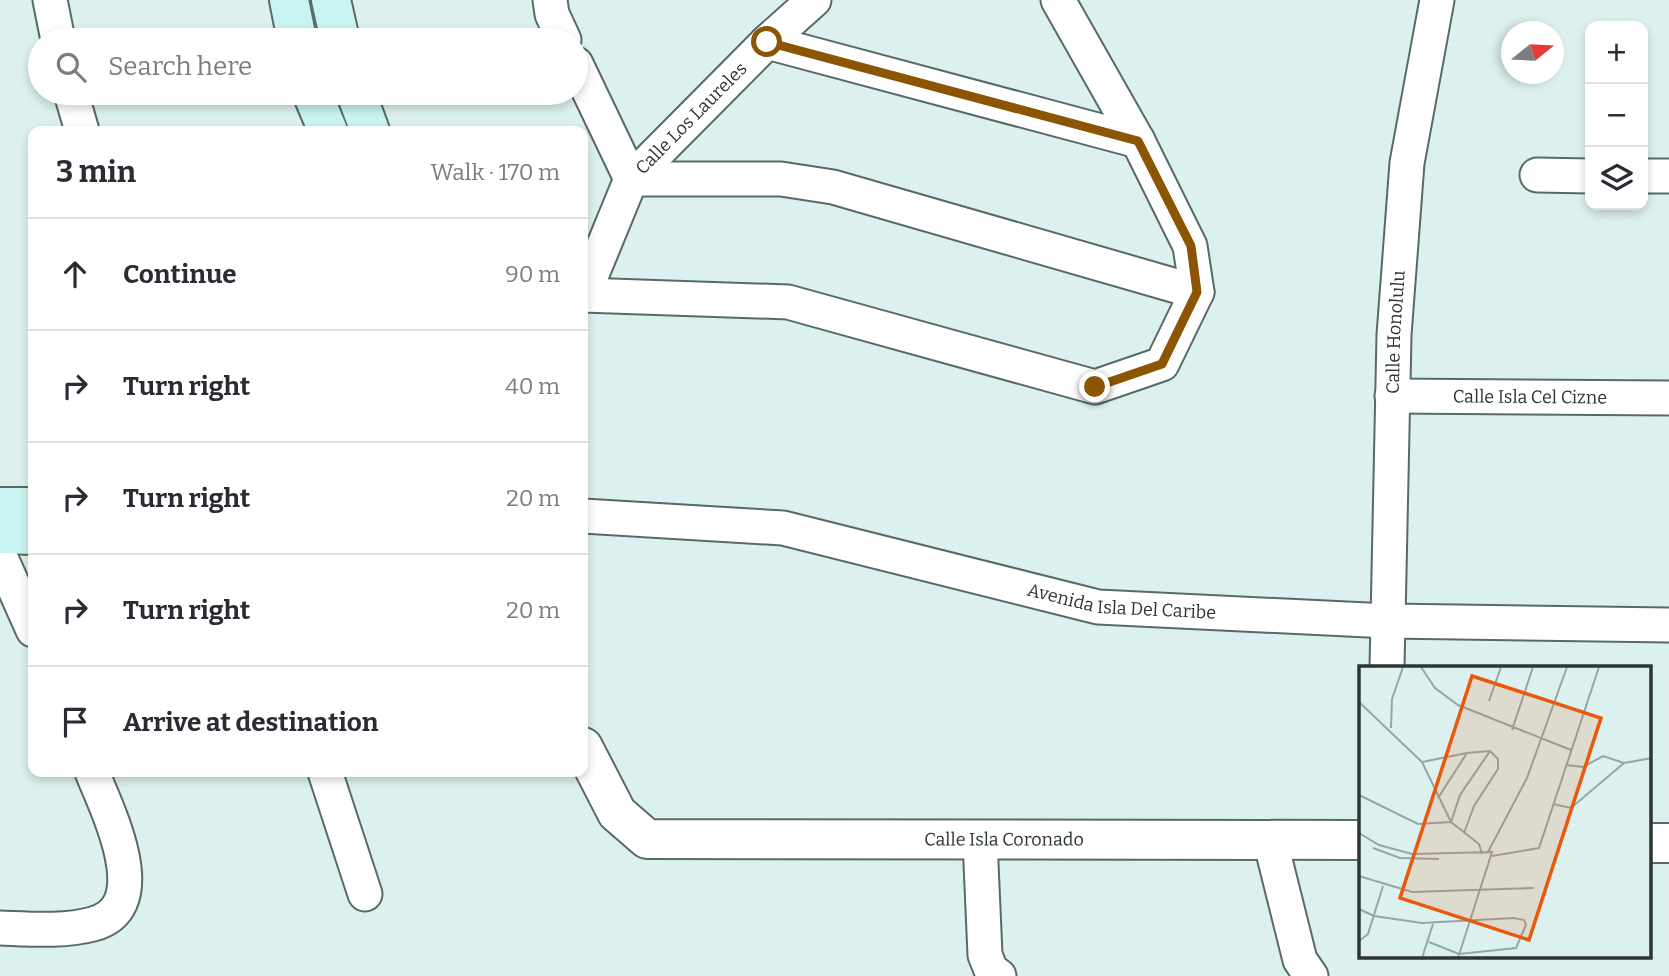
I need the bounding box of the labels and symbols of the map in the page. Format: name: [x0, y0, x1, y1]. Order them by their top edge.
north arrow: [1501, 21, 1564, 84]
route start: [751, 26, 782, 57]
street label: Calle Los Laureles: [631, 58, 752, 179]
street label: Calle Honolulu: [1382, 270, 1410, 394]
route end: [1079, 371, 1110, 402]
street label: Calle Isla Cel Cizne: [1453, 385, 1607, 409]
street label: Avenida Isla Del Caribe: [1025, 579, 1217, 624]
inset map: [1359, 666, 1652, 958]
street label: Calle Isla Coronado: [924, 828, 1084, 851]

